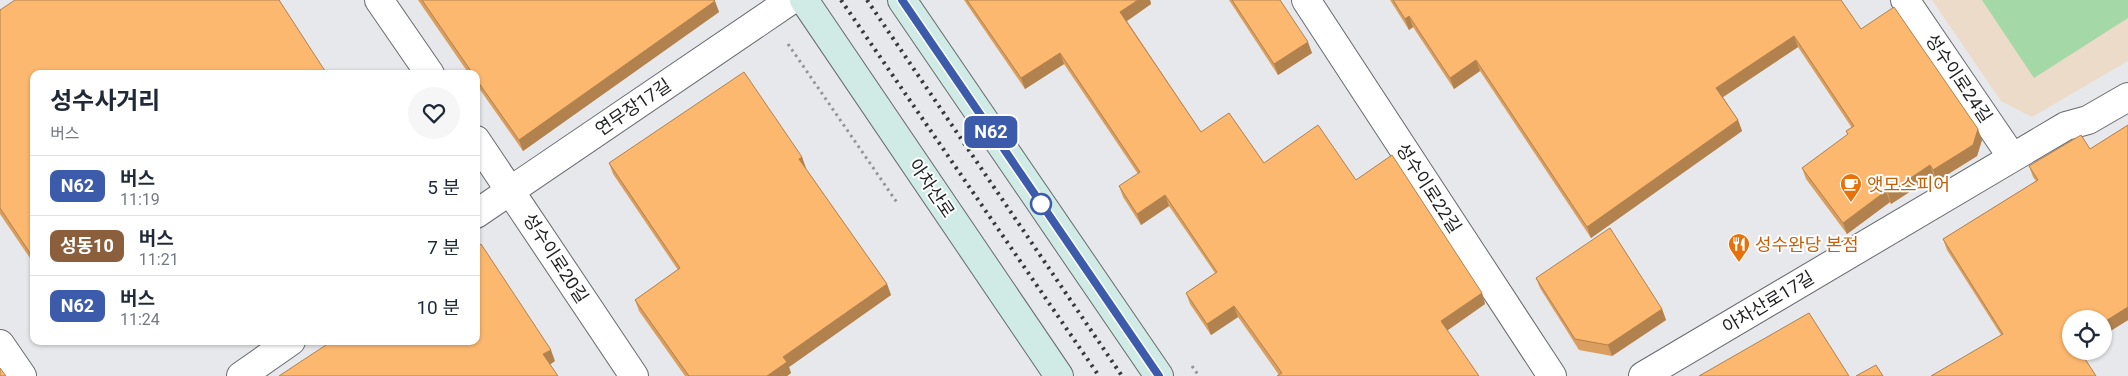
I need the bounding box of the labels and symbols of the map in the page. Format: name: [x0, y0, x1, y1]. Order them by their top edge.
street label: 성수이로24길: [1921, 29, 1997, 127]
street label: 연무장17길: [591, 74, 675, 140]
line badge: N62: [962, 116, 1020, 148]
street label: 성수이로22길: [1392, 139, 1466, 237]
street label: 아차산로: [905, 155, 959, 221]
cafe icon: 앳모스피어: [1839, 172, 1863, 203]
place label: 앳모스피어: [1867, 174, 1950, 195]
unlabelled marker: [1030, 193, 1052, 215]
street label: 성수이로20길: [519, 209, 593, 307]
restaurant icon: 성수완당 본점: [1727, 232, 1751, 263]
place label: 성수완당 본점: [1755, 234, 1859, 255]
street label: 아차산로17길: [1718, 266, 1818, 338]

